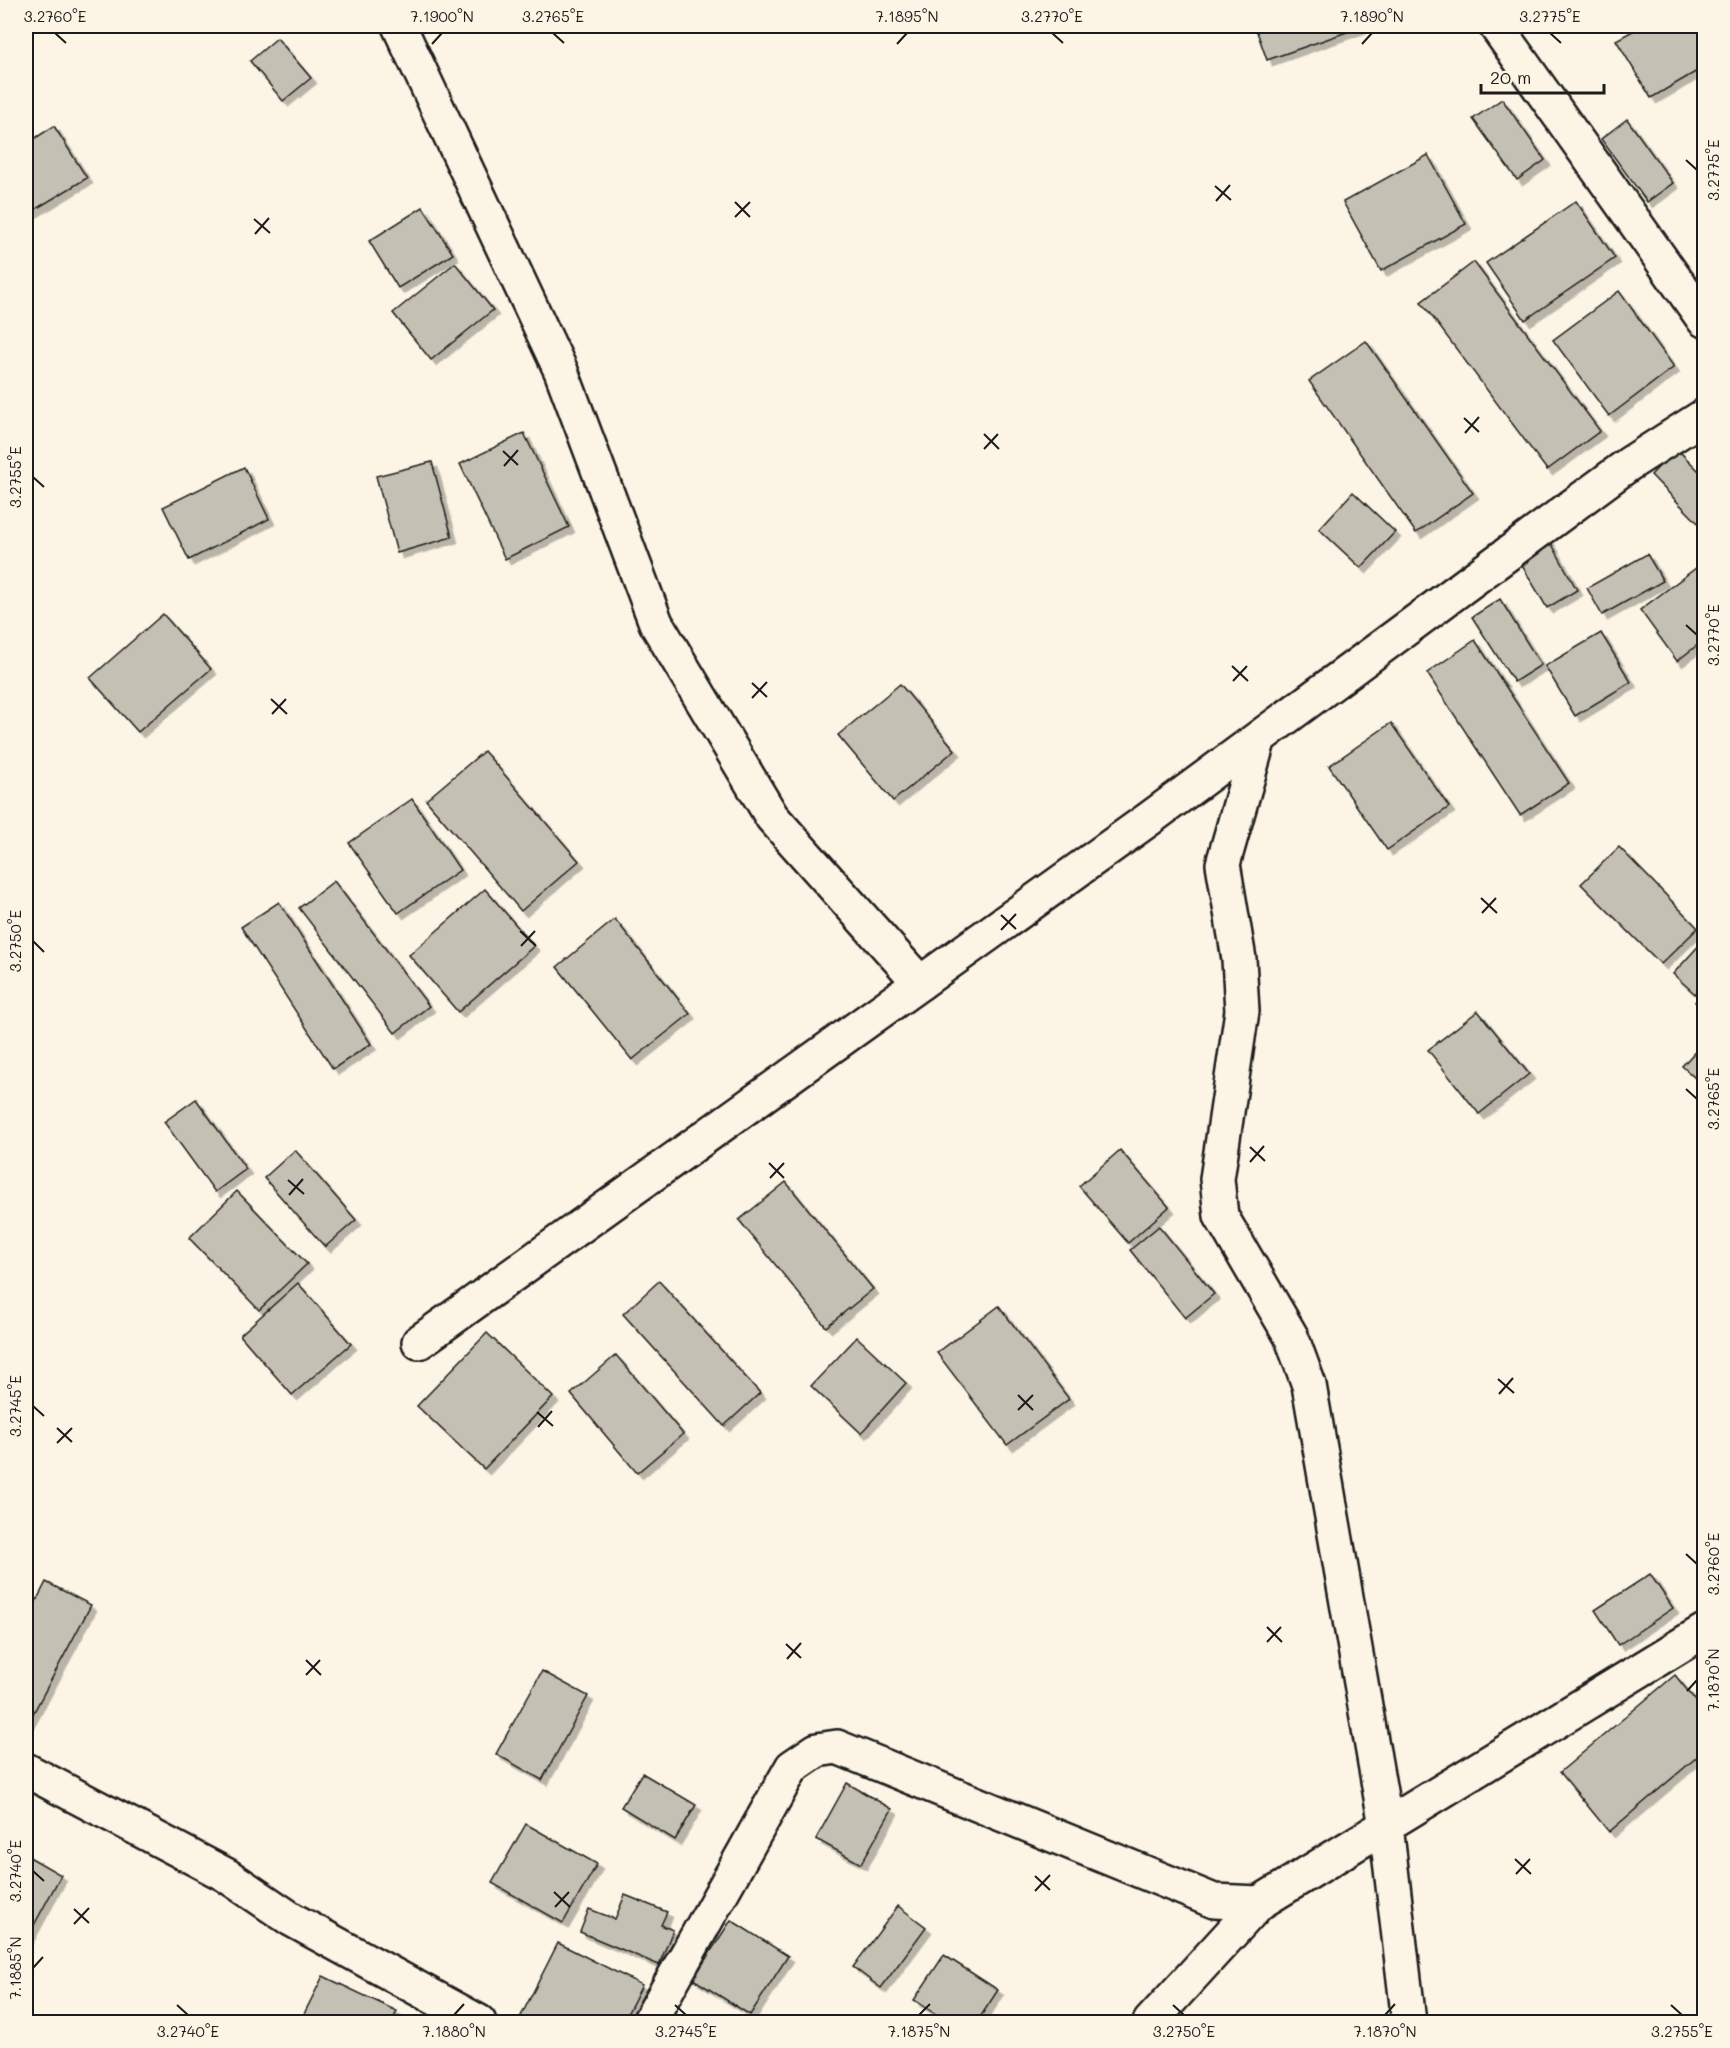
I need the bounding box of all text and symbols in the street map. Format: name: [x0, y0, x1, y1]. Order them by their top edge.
text: 3.2760°E: [24, 6, 87, 26]
text: 7.1900°N: [410, 6, 474, 26]
text: 3.2765°E: [522, 6, 584, 26]
text: 7.1895°N: [875, 6, 939, 26]
text: 3.2770°E: [1021, 6, 1083, 26]
text: 7.1890°N: [1340, 6, 1404, 26]
text: 3.2775°E: [1519, 6, 1581, 26]
scale bar: [1481, 57, 1604, 95]
text: 20 m: [1490, 65, 1531, 89]
text: 3.2775°E: [1703, 139, 1723, 201]
text: 3.2755°E: [5, 446, 25, 508]
text: 3.2770°E: [1703, 604, 1723, 666]
text: 3.2750°E: [5, 909, 25, 972]
text: 3.2765°E: [1703, 1068, 1723, 1130]
text: 3.2745°E: [5, 1375, 25, 1437]
text: 3.2760°E: [1703, 1532, 1723, 1595]
text: 7.1870°N: [1703, 1648, 1723, 1712]
text: 3.2740°E: [5, 1839, 25, 1902]
text: 7.1885°N: [5, 1936, 25, 2000]
text: 3.2740°E: [157, 2021, 220, 2041]
text: 7.1880°N: [422, 2021, 486, 2041]
text: 3.2745°E: [655, 2021, 717, 2041]
text: 7.1875°N: [888, 2021, 950, 2041]
text: 3.2750°E: [1153, 2021, 1216, 2041]
text: 7.1870°N: [1353, 2021, 1417, 2041]
text: 3.2755°E: [1651, 2021, 1713, 2041]

